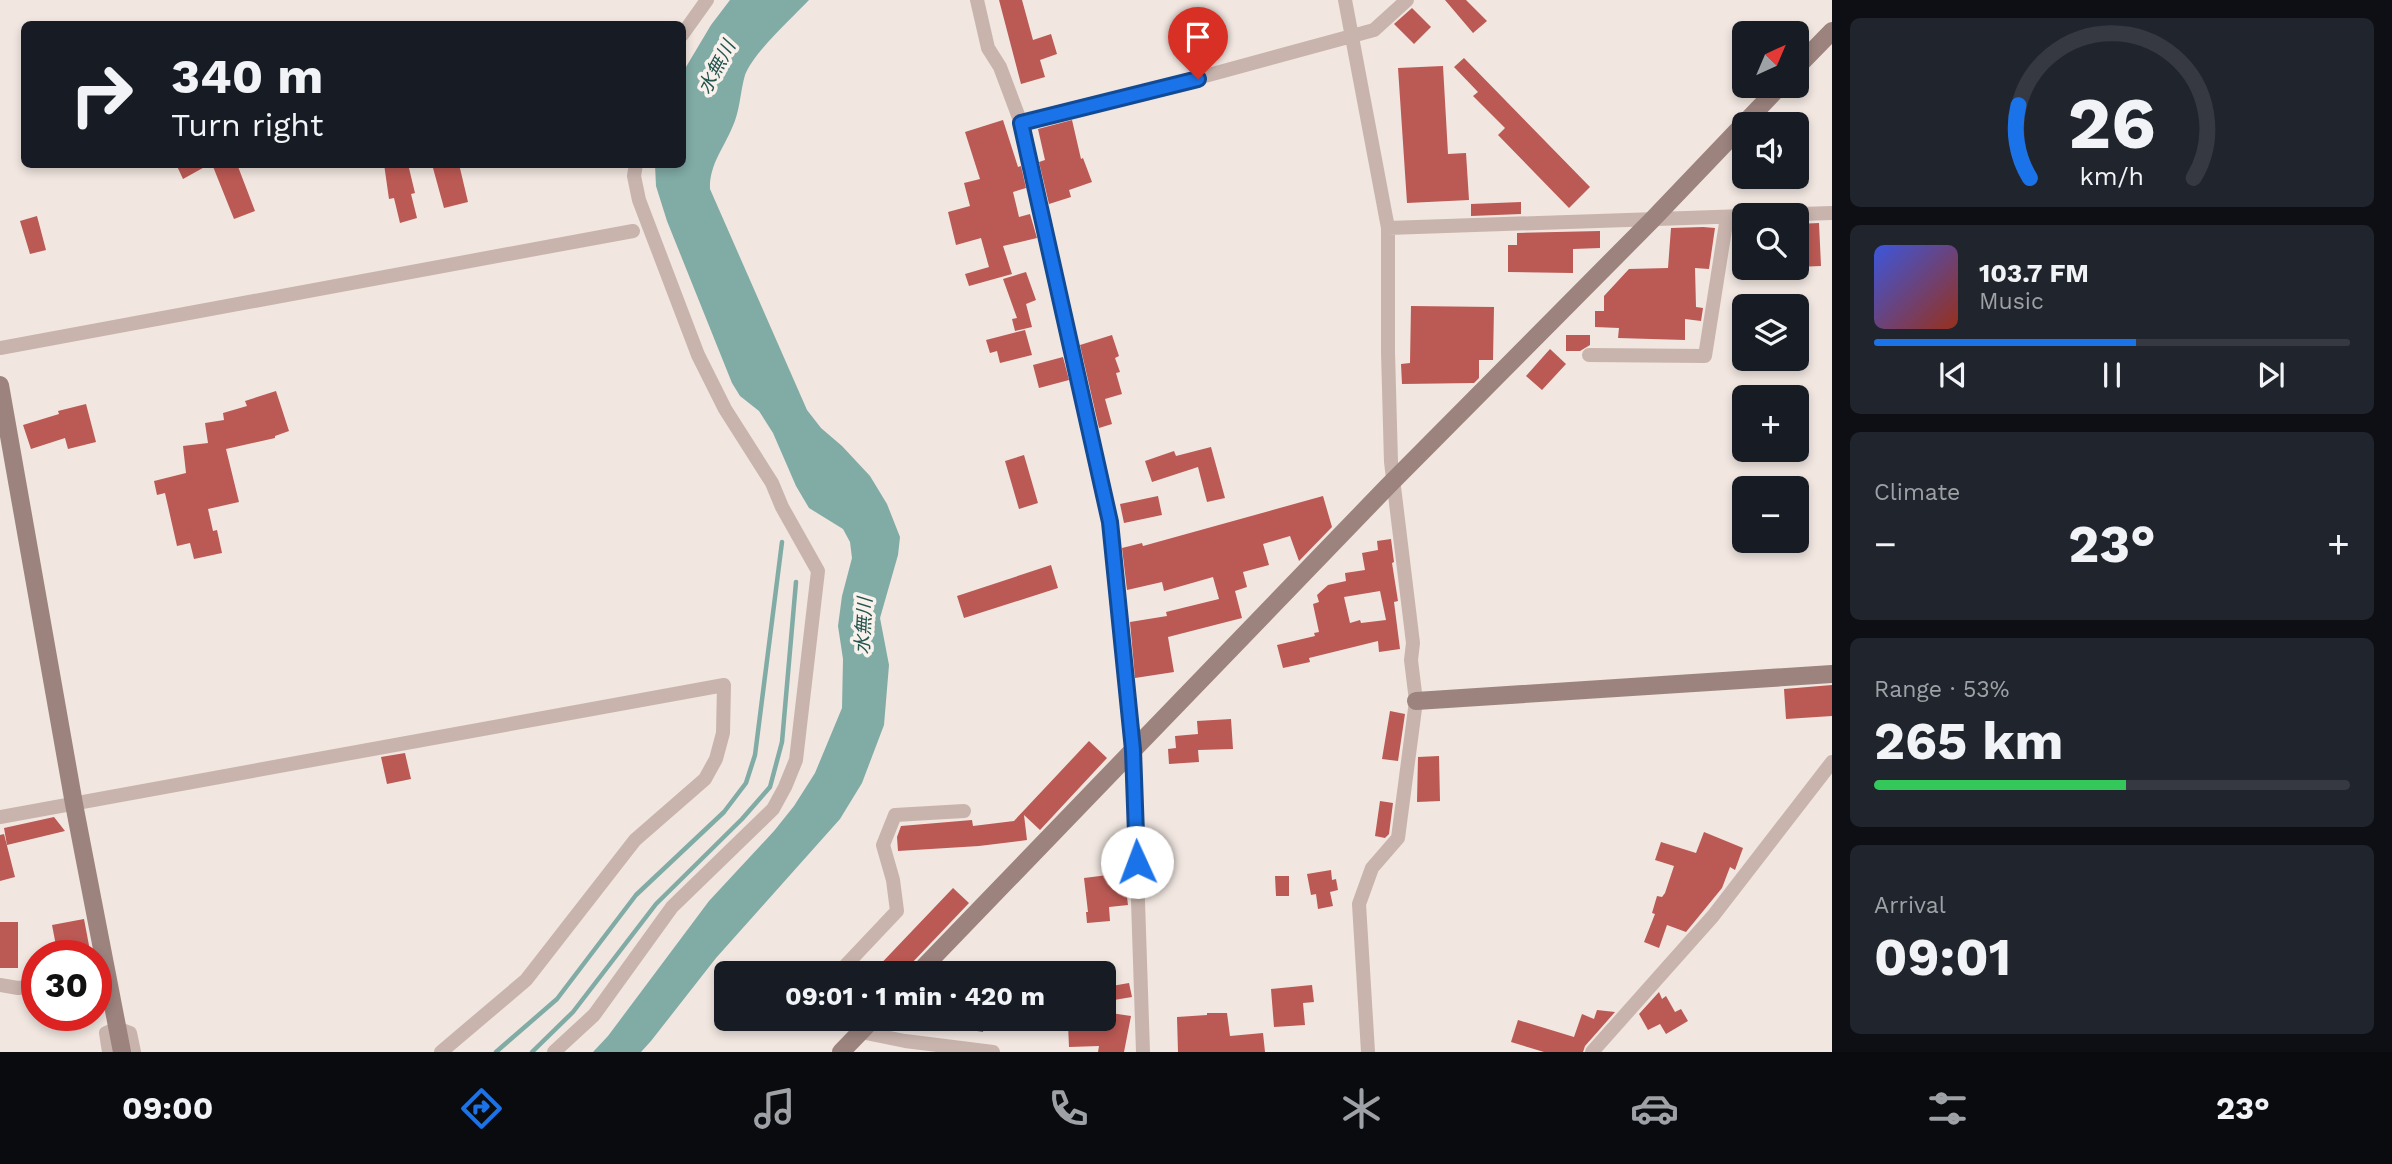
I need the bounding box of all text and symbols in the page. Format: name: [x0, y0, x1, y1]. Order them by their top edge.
pin: [1168, 7, 1228, 79]
icon: arrive: [1179, 18, 1217, 56]
north arrow: [1732, 21, 1810, 98]
map controls: [1732, 21, 1809, 553]
water label: 水無川: [693, 35, 741, 98]
text: 340 m: [171, 47, 323, 105]
icon: right: [56, 49, 147, 140]
text: 26: [2068, 81, 2156, 167]
text: Turn right: [171, 106, 323, 144]
button: sound: [1732, 112, 1809, 189]
text: km/h: [2080, 162, 2144, 191]
button: search: [1732, 203, 1809, 280]
text: 103.7 FM: [1979, 258, 2089, 288]
text: Music: [1979, 288, 2044, 315]
button: layers: [1732, 294, 1809, 371]
icon: previous: [1934, 356, 1972, 394]
icon: pause: [2093, 356, 2131, 394]
icon: next: [2252, 356, 2290, 394]
button: +: [1732, 385, 1809, 462]
button: −: [1732, 476, 1809, 553]
text: Climate: [1874, 479, 1960, 506]
text: 23°: [2068, 514, 2156, 575]
text: −: [1874, 522, 1897, 566]
text: +: [2327, 522, 2350, 566]
water label: 水無川: [851, 595, 877, 655]
text: Range · 53%: [1874, 676, 2009, 703]
text: 265 km: [1874, 711, 2064, 772]
position arrow: [1100, 825, 1174, 899]
text: Arrival: [1874, 892, 1946, 919]
text: 09:01: [1874, 927, 2011, 988]
speed limit sign: 30: [21, 940, 112, 1031]
text: 09:01 · 1 min · 420 m: [785, 981, 1045, 1011]
icon: directions: [457, 1084, 506, 1133]
icon: music: [750, 1084, 799, 1133]
icon: phone: [1044, 1084, 1093, 1133]
icon: climate: [1337, 1084, 1386, 1133]
icon: car: [1630, 1084, 1679, 1133]
icon: filters: [1923, 1084, 1972, 1133]
text: 09:00: [122, 1089, 213, 1127]
text: 23°: [2216, 1089, 2270, 1127]

